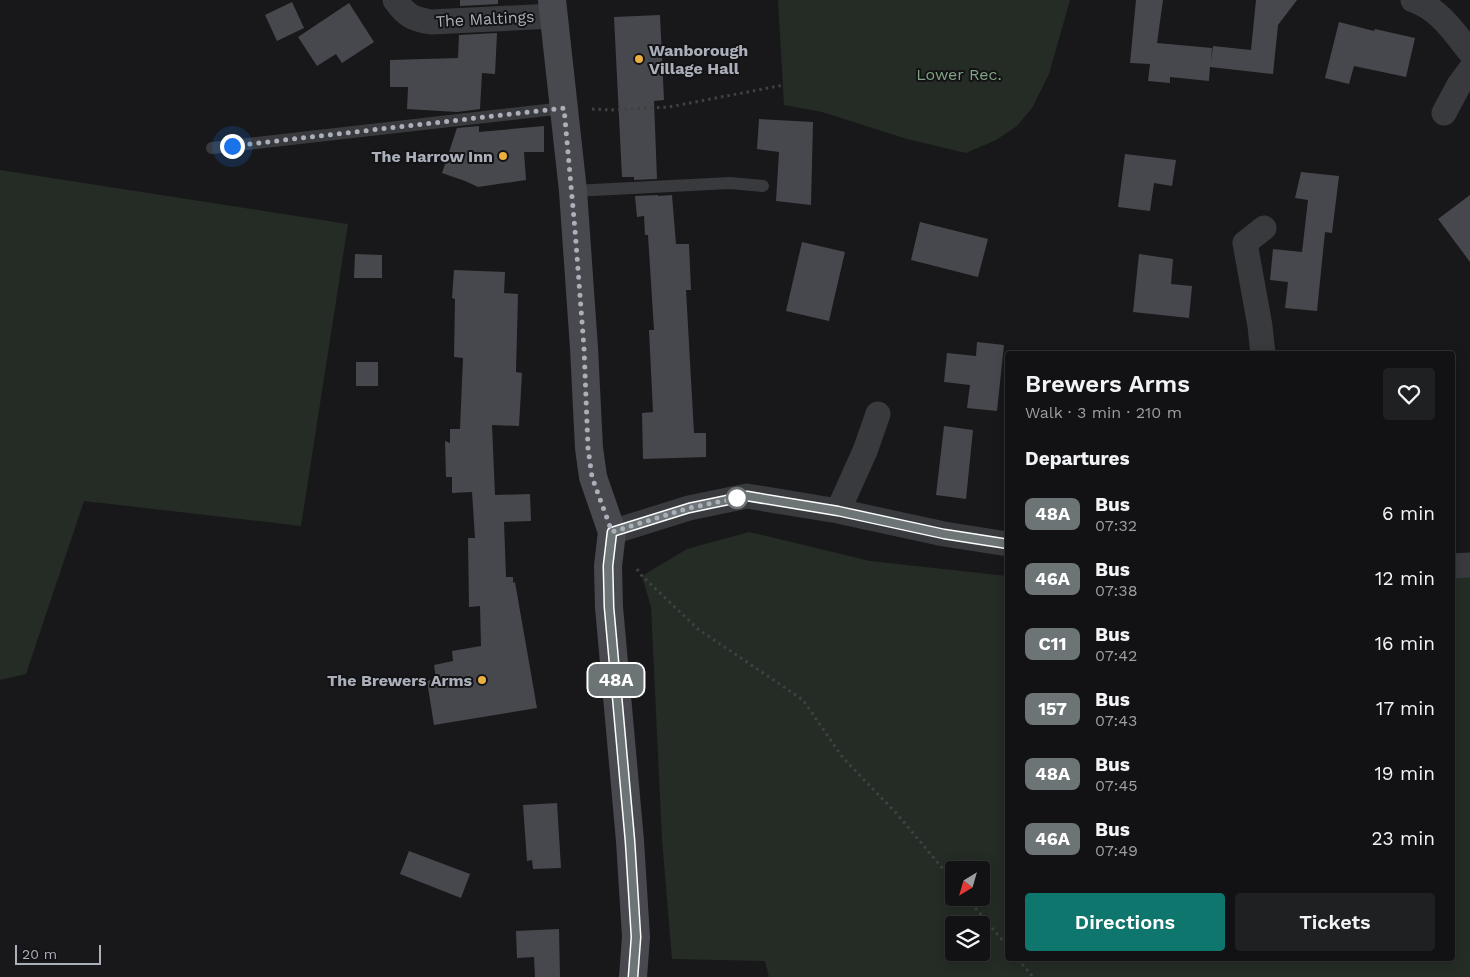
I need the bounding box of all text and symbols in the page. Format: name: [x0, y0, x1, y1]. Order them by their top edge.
street label: The Maltings: [435, 7, 535, 31]
place label: Wanborough Village Hall: [649, 41, 748, 78]
marker: Wanborough Village Hall: [633, 53, 645, 65]
park label: Lower Rec.: [916, 65, 1002, 84]
your location: [220, 134, 245, 159]
place label: The Harrow Inn: [371, 147, 493, 166]
marker: The Harrow Inn: [497, 150, 509, 162]
button: heart: [1383, 368, 1435, 420]
text: Brewers Arms: [1025, 370, 1190, 398]
text: Walk · 3 min · 210 m: [1025, 403, 1182, 422]
text: Departures: [1025, 447, 1130, 470]
unlabelled marker: [726, 487, 748, 509]
text: Bus: [1095, 493, 1130, 516]
text: 6 min: [1382, 502, 1435, 525]
text: 48A: [1035, 503, 1070, 524]
text: 07:32: [1095, 516, 1137, 535]
text: Bus: [1095, 558, 1130, 581]
text: 12 min: [1375, 567, 1435, 590]
text: 46A: [1035, 568, 1070, 589]
text: 07:38: [1095, 581, 1138, 600]
text: Bus: [1095, 623, 1130, 646]
text: 16 min: [1375, 632, 1435, 655]
text: C11: [1039, 633, 1066, 654]
text: 07:42: [1095, 646, 1137, 665]
line badge: 48A: [587, 664, 645, 696]
text: 48A: [598, 669, 634, 690]
place label: The Brewers Arms: [327, 671, 472, 690]
marker: The Brewers Arms: [476, 674, 488, 686]
text: Bus: [1095, 688, 1130, 711]
text: 17 min: [1376, 697, 1435, 720]
text: 157: [1038, 698, 1067, 719]
text: 07:43: [1095, 711, 1137, 730]
text: Bus: [1095, 753, 1130, 776]
text: 19 min: [1374, 762, 1435, 785]
text: 48A: [1035, 763, 1070, 784]
text: 07:45: [1095, 776, 1138, 795]
text: Bus: [1095, 818, 1130, 841]
text: 23 min: [1371, 827, 1435, 850]
text: 46A: [1035, 828, 1070, 849]
text: 07:49: [1095, 841, 1138, 860]
north arrow: [945, 861, 990, 906]
map controls: [945, 861, 990, 961]
button: Directions: [1025, 893, 1225, 951]
button: Tickets: [1235, 893, 1435, 951]
button: layers: [945, 916, 990, 961]
scale bar: [15, 942, 101, 965]
text: 20 m: [22, 946, 57, 962]

